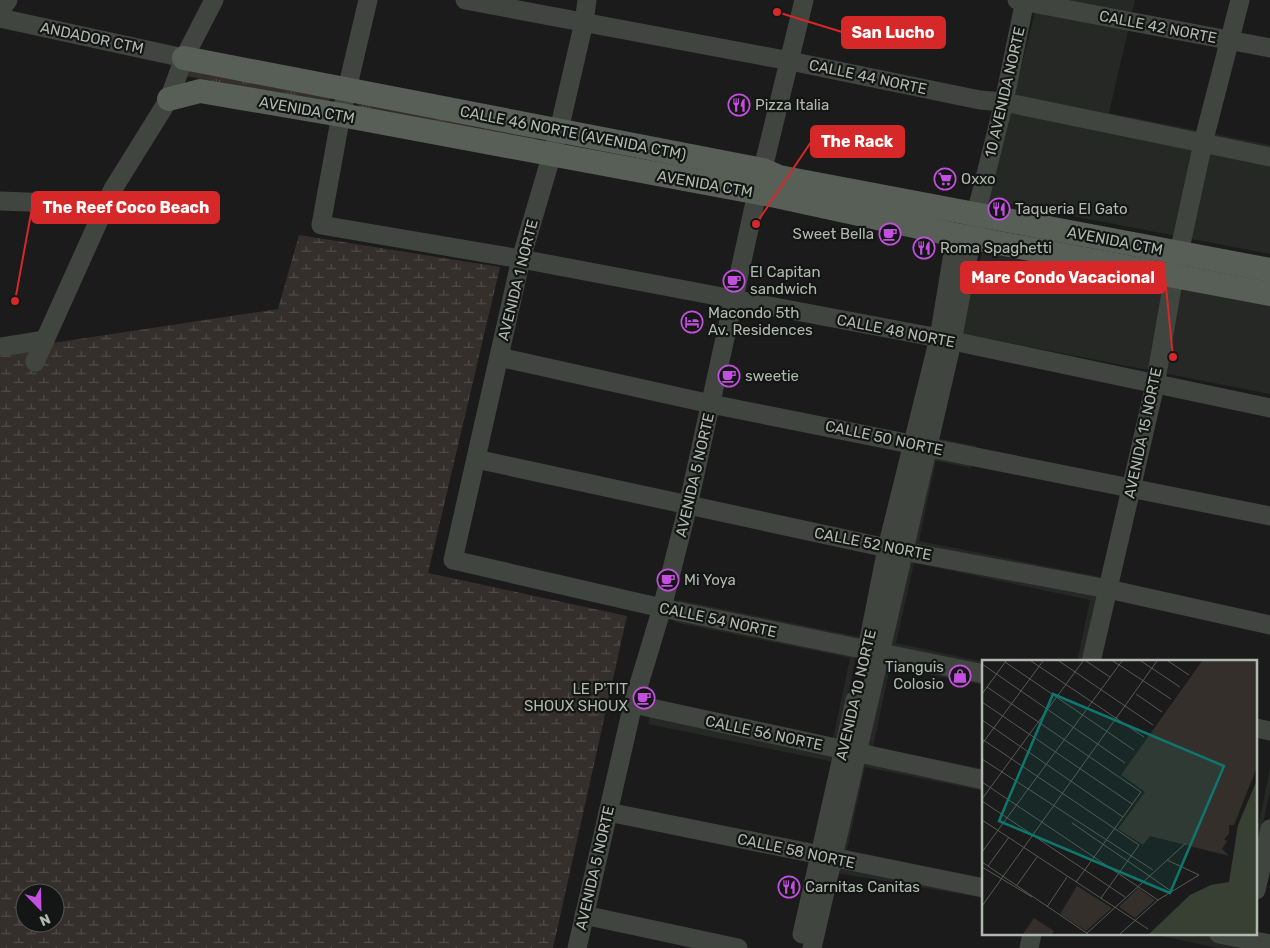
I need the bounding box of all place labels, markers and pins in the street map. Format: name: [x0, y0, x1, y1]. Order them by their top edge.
callout: San Lucho: [842, 17, 945, 48]
restaurant icon: Pizza Italia: [727, 93, 751, 117]
place label: Pizza Italia: [755, 96, 829, 114]
callout: The Rack: [811, 126, 904, 157]
supermarket icon: Oxxo: [933, 167, 957, 191]
place label: Oxxo: [961, 170, 996, 188]
callout: The Reef Coco Beach: [32, 192, 219, 223]
restaurant icon: Taqueria El Gato: [987, 197, 1011, 221]
place label: Taqueria El Gato: [1015, 200, 1128, 218]
cafe icon: Sweet Bella: [878, 222, 902, 246]
place label: Sweet Bella: [793, 225, 874, 243]
restaurant icon: Roma Spaghetti: [912, 236, 936, 260]
place label: Roma Spaghetti: [940, 239, 1052, 257]
callout: Mare Condo Vacacional: [961, 262, 1165, 293]
place label: El Capitan sandwich: [750, 263, 821, 298]
cafe icon: El Capitan sandwich: [722, 269, 746, 293]
place label: Macondo 5th Av. Residences: [708, 304, 813, 339]
hotel icon: Macondo 5th Av. Residences: [680, 310, 704, 334]
cafe icon: sweetie: [717, 364, 741, 388]
place label: sweetie: [745, 367, 799, 385]
cafe icon: Mi Yoya: [656, 568, 680, 592]
place label: Mi Yoya: [684, 571, 736, 589]
place label: Tianguis Colosio: [885, 658, 944, 693]
shop icon: Tianguis Colosio: [948, 664, 972, 688]
place label: LE P'TIT SHOUX SHOUX: [524, 680, 629, 715]
cafe icon: LE P'TIT SHOUX SHOUX: [632, 686, 656, 710]
restaurant icon: Carnitas Canitas: [777, 875, 801, 899]
place label: Carnitas Canitas: [805, 878, 920, 896]

